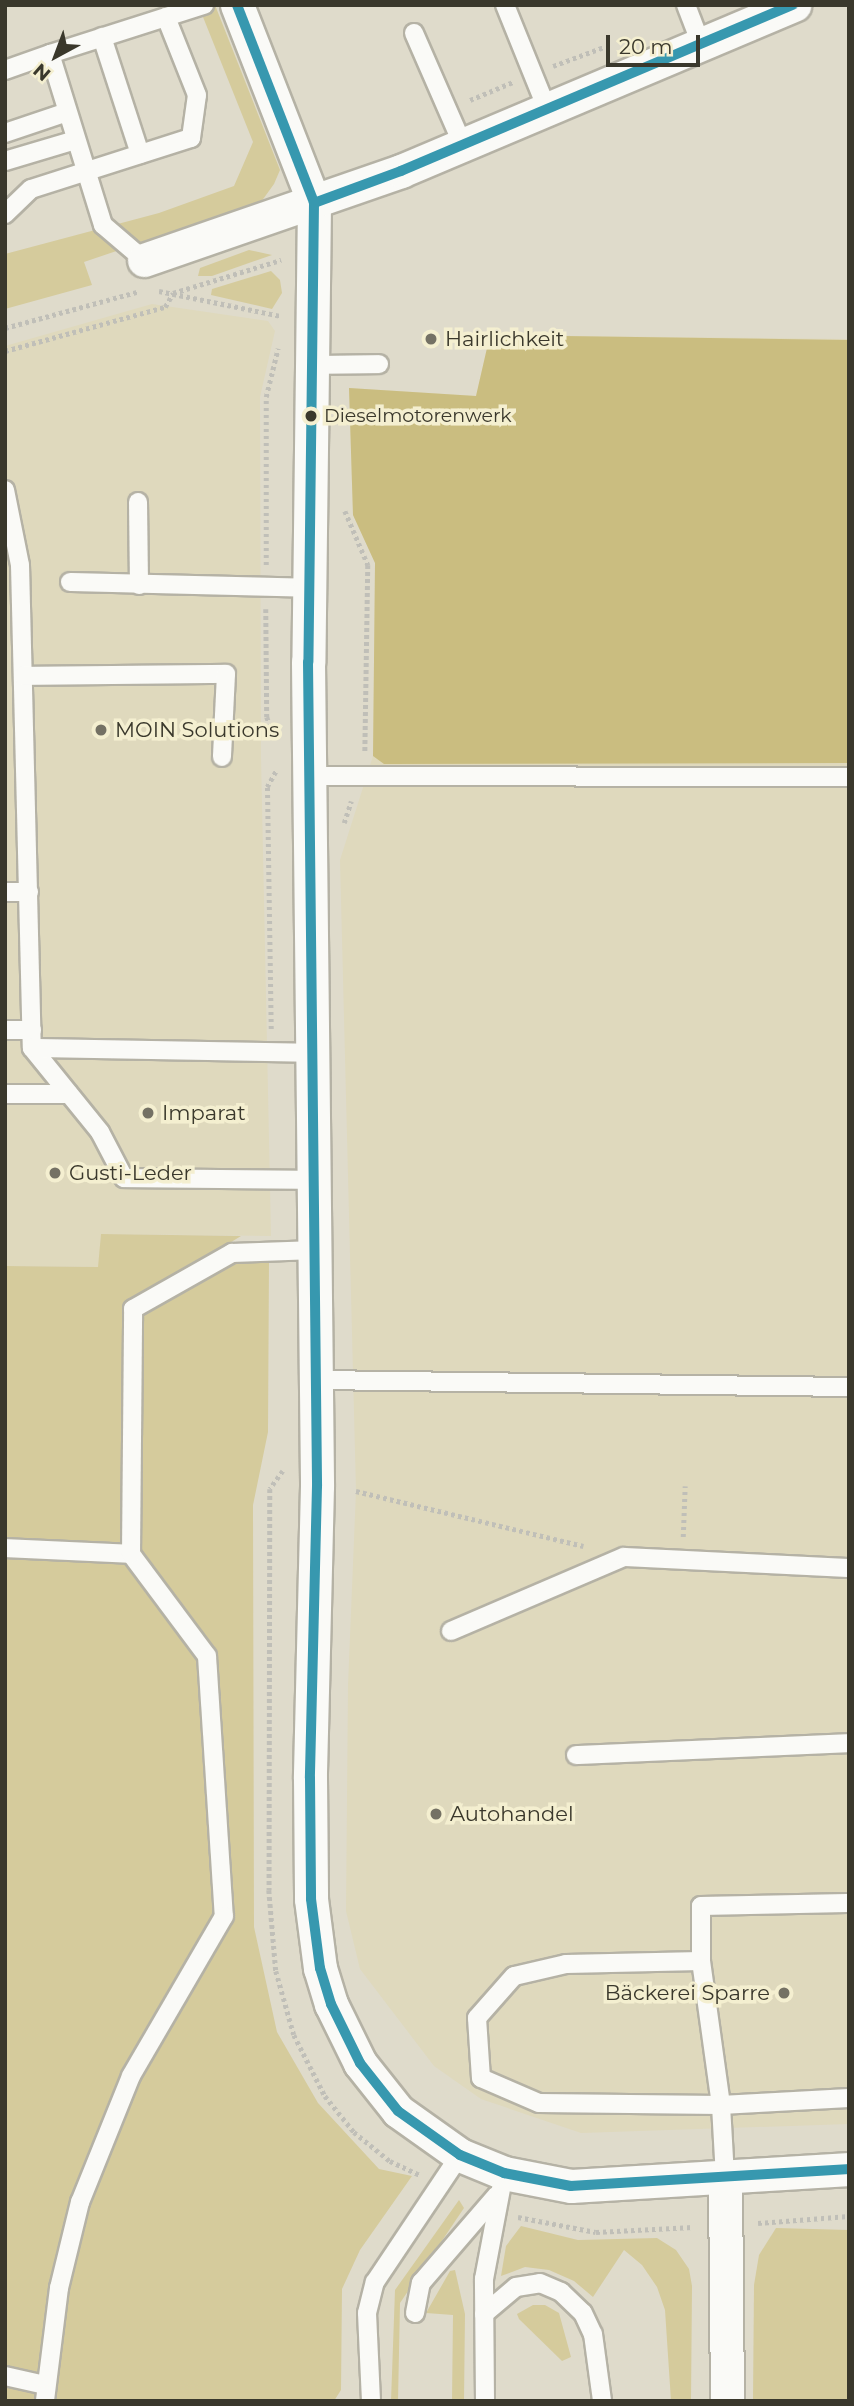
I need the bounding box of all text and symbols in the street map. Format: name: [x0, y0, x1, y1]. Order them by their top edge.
north arrow: [21, 21, 91, 91]
scale bar: [609, 21, 704, 65]
text: 20 m: [619, 34, 673, 59]
text: N: [29, 59, 55, 86]
place label: Hairlichkeit: [445, 326, 564, 352]
marker: Hairlichkeit: [423, 331, 439, 347]
place label: Dieselmotorenwerk: [324, 405, 512, 427]
marker: Dieselmotorenwerk: [304, 409, 318, 423]
place label: MOIN Solutions: [115, 717, 279, 743]
marker: MOIN Solutions: [93, 722, 109, 738]
place label: Imparat: [162, 1100, 246, 1126]
marker: Imparat: [140, 1105, 156, 1121]
place label: Gusti-Leder: [69, 1160, 192, 1186]
marker: Gusti-Leder: [47, 1165, 63, 1181]
place label: Autohandel: [450, 1801, 574, 1827]
marker: Autohandel: [428, 1806, 444, 1822]
place label: Bäckerei Sparre: [605, 1980, 770, 2006]
marker: Bäckerei Sparre: [776, 1985, 792, 2001]

